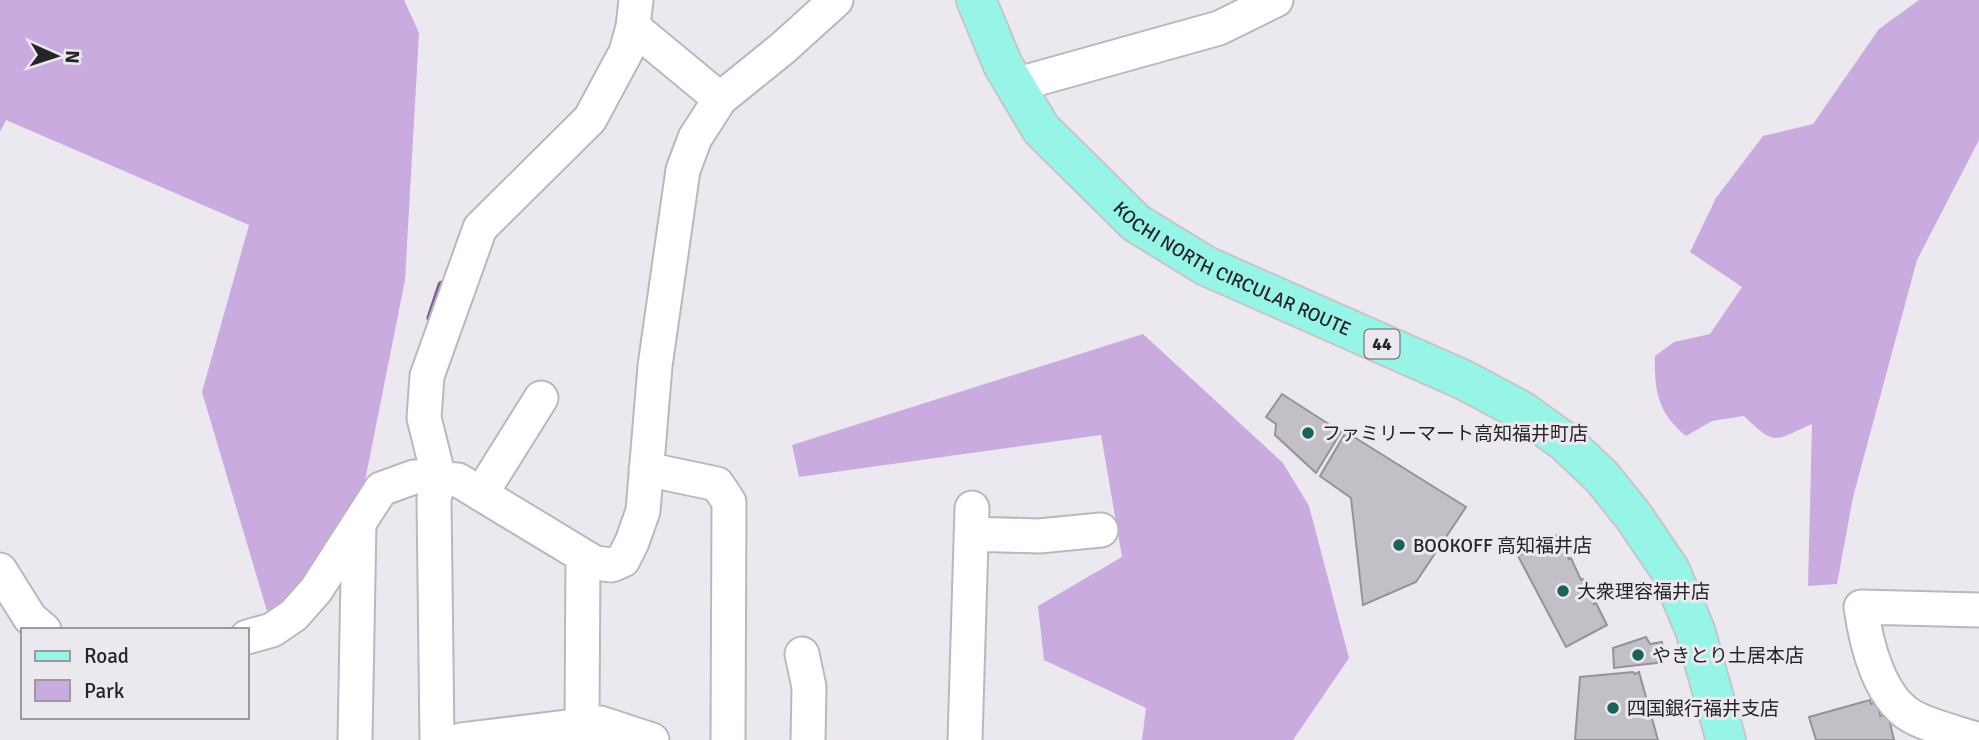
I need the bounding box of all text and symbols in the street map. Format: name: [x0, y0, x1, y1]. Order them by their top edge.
north arrow: [21, 21, 91, 91]
text: N: [60, 50, 84, 64]
street label: KOCHI NORTH CIRCULAR ROUTE: [1108, 196, 1355, 342]
road number: 44: [1364, 330, 1400, 358]
place label: ファミリーマート高知福井町店: [1322, 422, 1588, 446]
marker: ファミリーマート高知福井町店: [1300, 425, 1316, 441]
place label: BOOKOFF 高知福井店: [1413, 534, 1592, 558]
marker: BOOKOFF 高知福井店: [1391, 537, 1407, 553]
place label: 大衆理容福井店: [1577, 580, 1710, 604]
marker: 大衆理容福井店: [1555, 583, 1571, 599]
legend: [21, 628, 248, 719]
text: Road: [84, 643, 129, 669]
place label: やきとり土居本店: [1652, 644, 1804, 668]
marker: やきとり土居本店: [1630, 647, 1646, 663]
text: Park: [84, 678, 125, 704]
place label: 四国銀行福井支店: [1627, 697, 1779, 721]
marker: 四国銀行福井支店: [1605, 700, 1621, 716]

